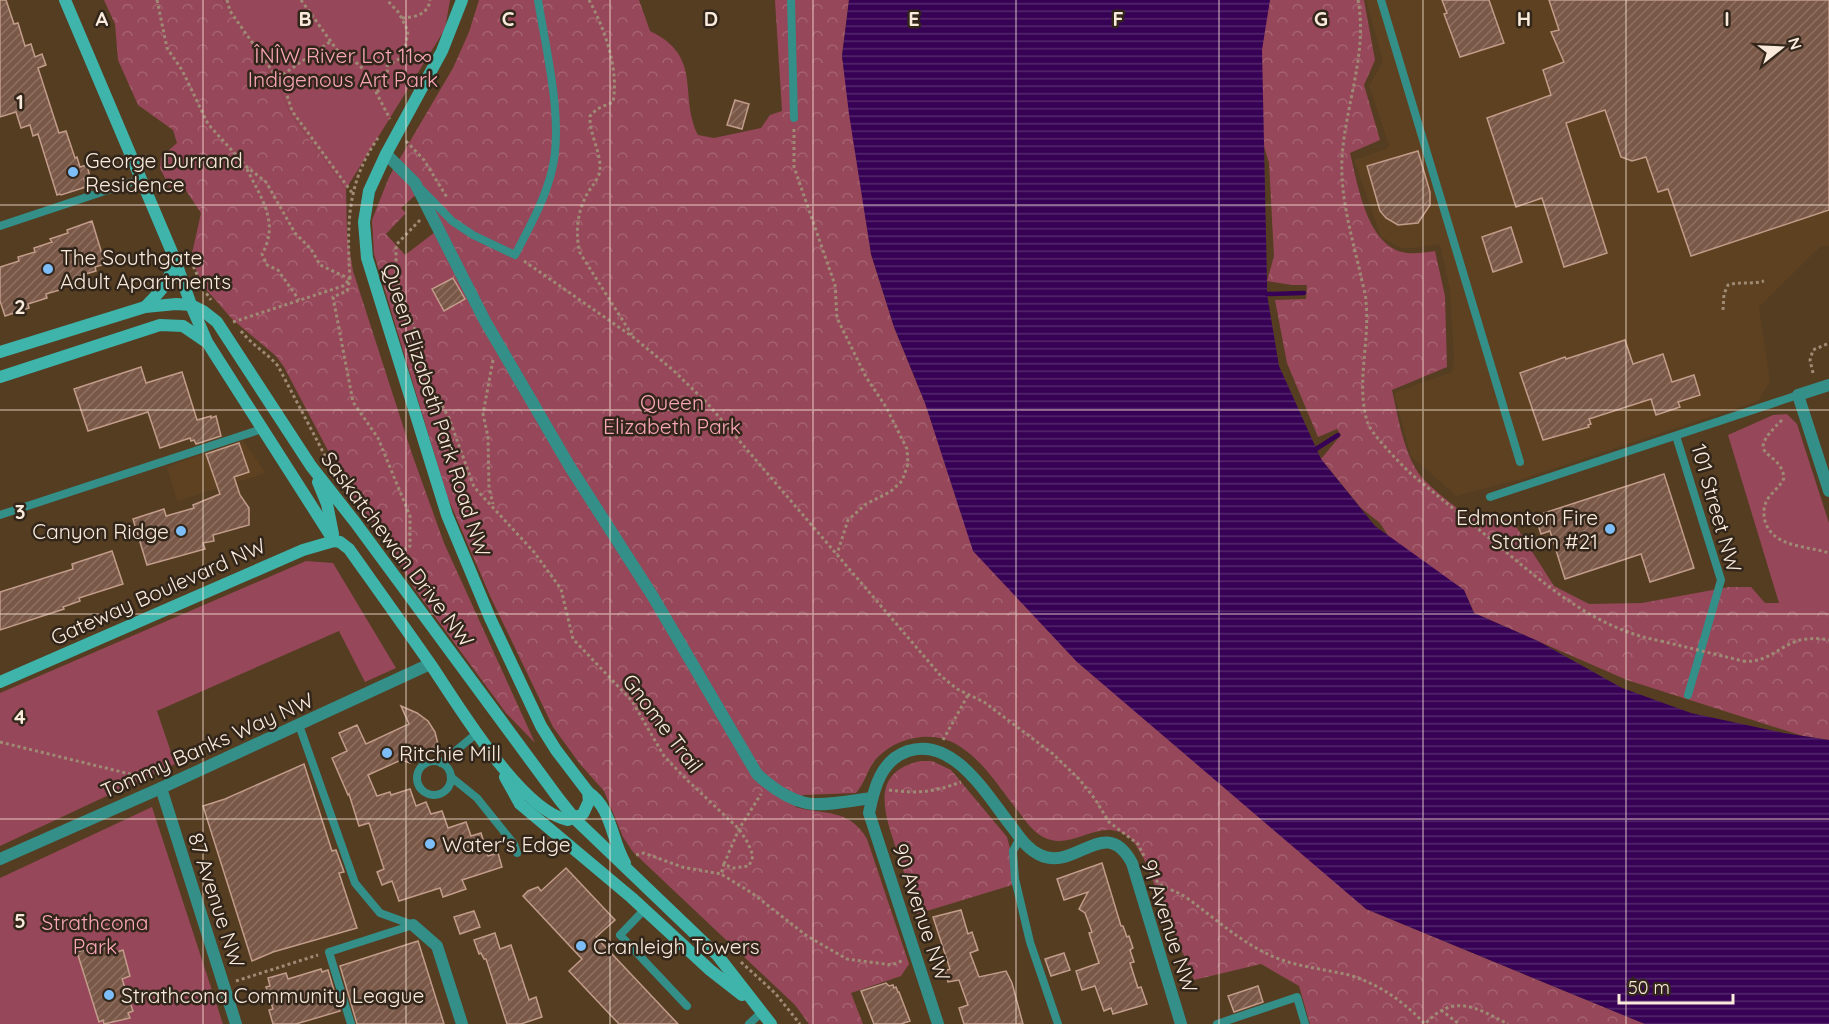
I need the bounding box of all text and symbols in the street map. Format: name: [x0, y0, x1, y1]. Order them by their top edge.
text: A: [96, 6, 109, 31]
text: B: [298, 6, 312, 31]
text: C: [502, 6, 515, 31]
text: D: [704, 6, 718, 31]
text: E: [908, 6, 920, 31]
text: F: [1112, 6, 1124, 31]
text: G: [1314, 6, 1328, 31]
text: H: [1517, 6, 1531, 31]
text: I: [1724, 6, 1730, 31]
north arrow: [1751, 18, 1811, 78]
text: N: [1784, 35, 1807, 52]
park label: ÎNÎW River Lot 11∞ Indigenous Art Park: [248, 42, 438, 92]
text: 1: [16, 89, 24, 114]
place label: George Durrand Residence: [85, 147, 243, 197]
marker: George Durrand Residence: [66, 165, 80, 179]
place label: The Southgate Adult Apartments: [60, 244, 231, 294]
street label: Queen Elizabeth Park Road NW: [377, 260, 497, 560]
marker: The Southgate Adult Apartments: [41, 262, 55, 276]
text: 2: [14, 294, 26, 319]
park label: Queen Elizabeth Park: [603, 389, 741, 439]
street label: 101 Street NW: [1686, 441, 1748, 575]
street label: Saskatchewan Drive NW: [316, 446, 480, 652]
text: 3: [15, 499, 25, 524]
place label: Edmonton Fire Station #21: [1456, 504, 1598, 554]
place label: Canyon Ridge: [32, 518, 169, 544]
marker: Edmonton Fire Station #21: [1603, 522, 1617, 536]
marker: Canyon Ridge: [174, 524, 188, 538]
street label: Gateway Boulevard NW: [46, 532, 270, 650]
street label: Gnome Trail: [617, 668, 709, 778]
street label: Tommy Banks Way NW: [97, 686, 317, 804]
text: 4: [14, 704, 26, 729]
place label: Ritchie Mill: [399, 740, 501, 766]
marker: Ritchie Mill: [380, 746, 394, 760]
street label: 87 Avenue NW: [183, 829, 251, 971]
place label: Water's Edge: [442, 831, 571, 857]
marker: Water's Edge: [423, 837, 437, 851]
street label: 90 Avenue NW: [888, 840, 956, 984]
street label: 91 Avenue NW: [1136, 856, 1204, 996]
text: 5: [14, 908, 26, 933]
park label: Strathcona Park: [42, 909, 148, 959]
place label: Cranleigh Towers: [593, 933, 760, 959]
marker: Cranleigh Towers: [574, 939, 588, 953]
scale bar: [1619, 967, 1733, 1005]
text: 50 m: [1628, 976, 1670, 999]
place label: Strathcona Community League: [121, 982, 424, 1008]
marker: Strathcona Community League: [102, 988, 116, 1002]

